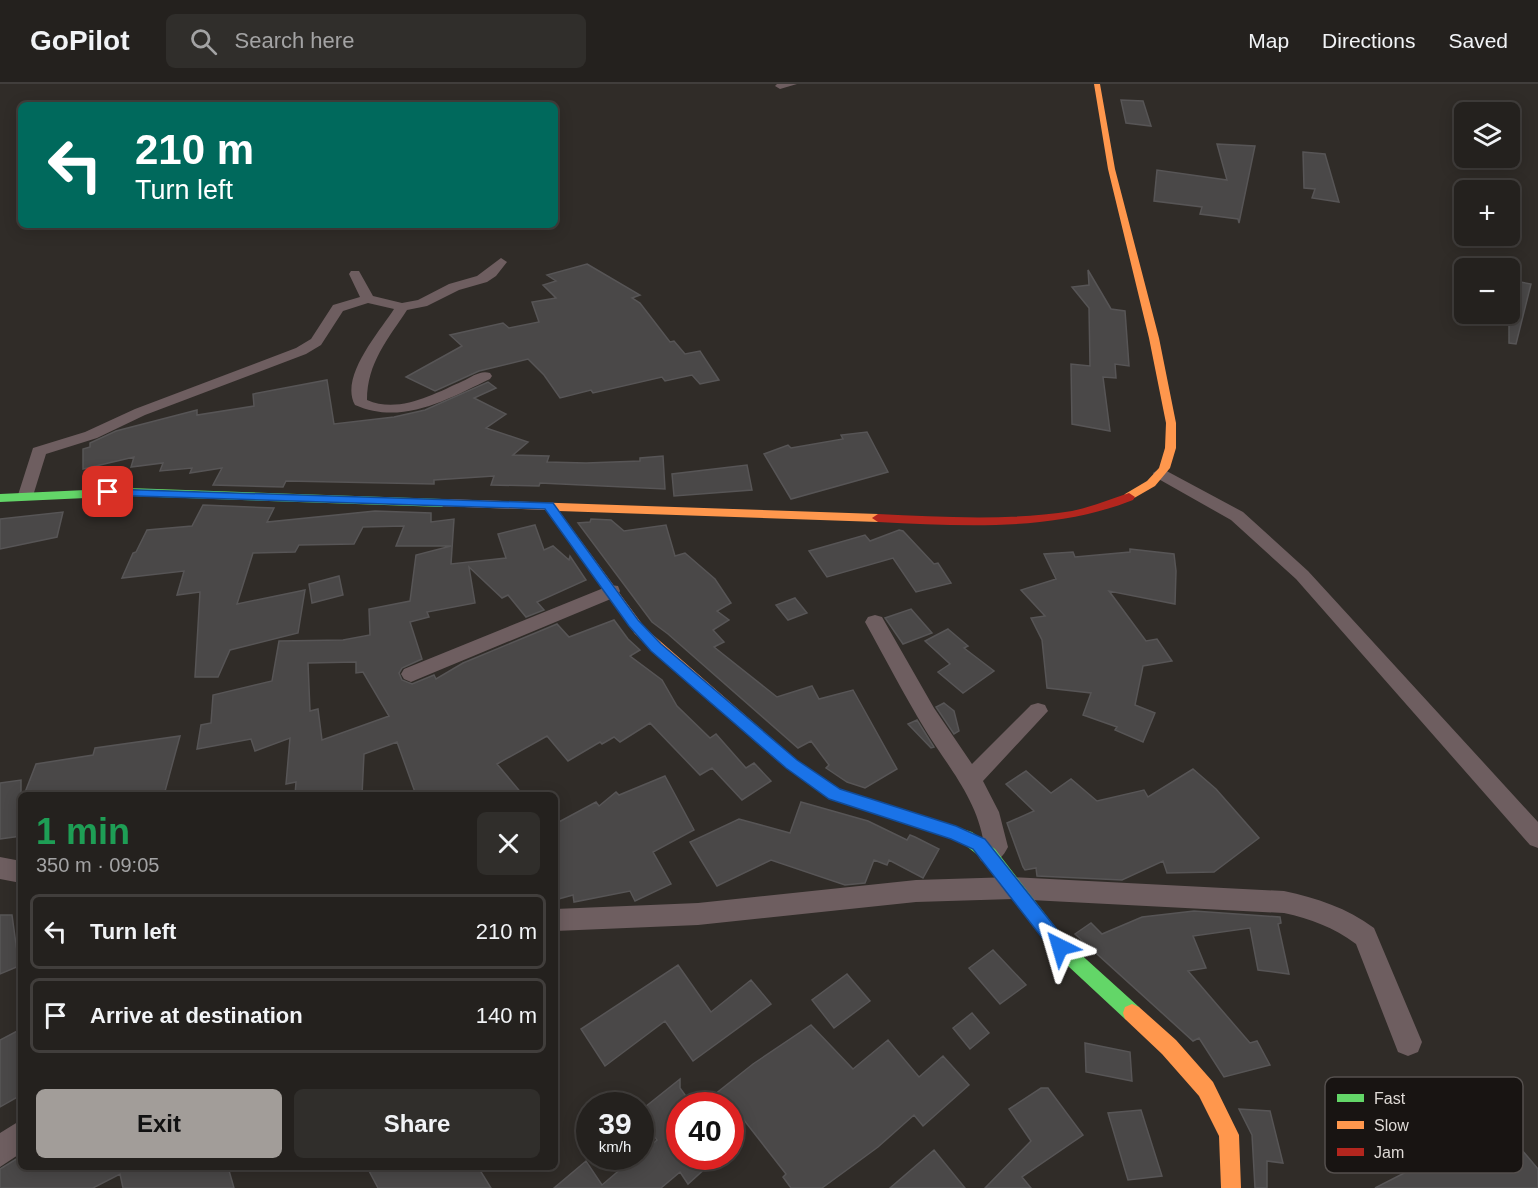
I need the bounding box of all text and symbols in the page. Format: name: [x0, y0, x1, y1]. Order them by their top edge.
search box: [166, 14, 586, 68]
text: GoPilot: [30, 25, 130, 56]
icon: search: [187, 25, 220, 58]
text: Search here: [235, 28, 354, 53]
text: Map: [1248, 29, 1289, 52]
text: Directions: [1322, 29, 1415, 52]
text: Saved: [1448, 29, 1508, 52]
map controls: [1454, 102, 1520, 324]
button: layers: [1454, 102, 1520, 168]
icon: left: [36, 126, 114, 204]
text: 210 m: [135, 126, 254, 173]
text: Turn left: [135, 175, 233, 205]
button: +: [1454, 180, 1520, 246]
button: −: [1454, 258, 1520, 324]
pin: [82, 466, 133, 517]
icon: arrive: [91, 475, 124, 508]
text: 1 min: [36, 811, 130, 852]
button: close: [477, 812, 540, 875]
text: 350 m · 09:05: [36, 854, 159, 876]
icon: left: [39, 915, 72, 948]
position arrow: [1028, 915, 1092, 979]
text: Turn left: [90, 919, 176, 944]
text: 210 m: [476, 919, 537, 944]
icon: arrive: [39, 999, 72, 1032]
text: Arrive at destination: [90, 1003, 303, 1028]
text: 140 m: [476, 1003, 537, 1028]
legend: [1325, 1077, 1523, 1173]
button: Exit: [36, 1089, 282, 1158]
button: Share: [294, 1089, 540, 1158]
text: Fast: [1374, 1090, 1406, 1107]
speed limit sign: 40: [666, 1092, 744, 1170]
text: 39: [598, 1107, 632, 1140]
text: Slow: [1374, 1117, 1409, 1134]
text: km/h: [599, 1138, 631, 1155]
text: Jam: [1374, 1144, 1404, 1161]

